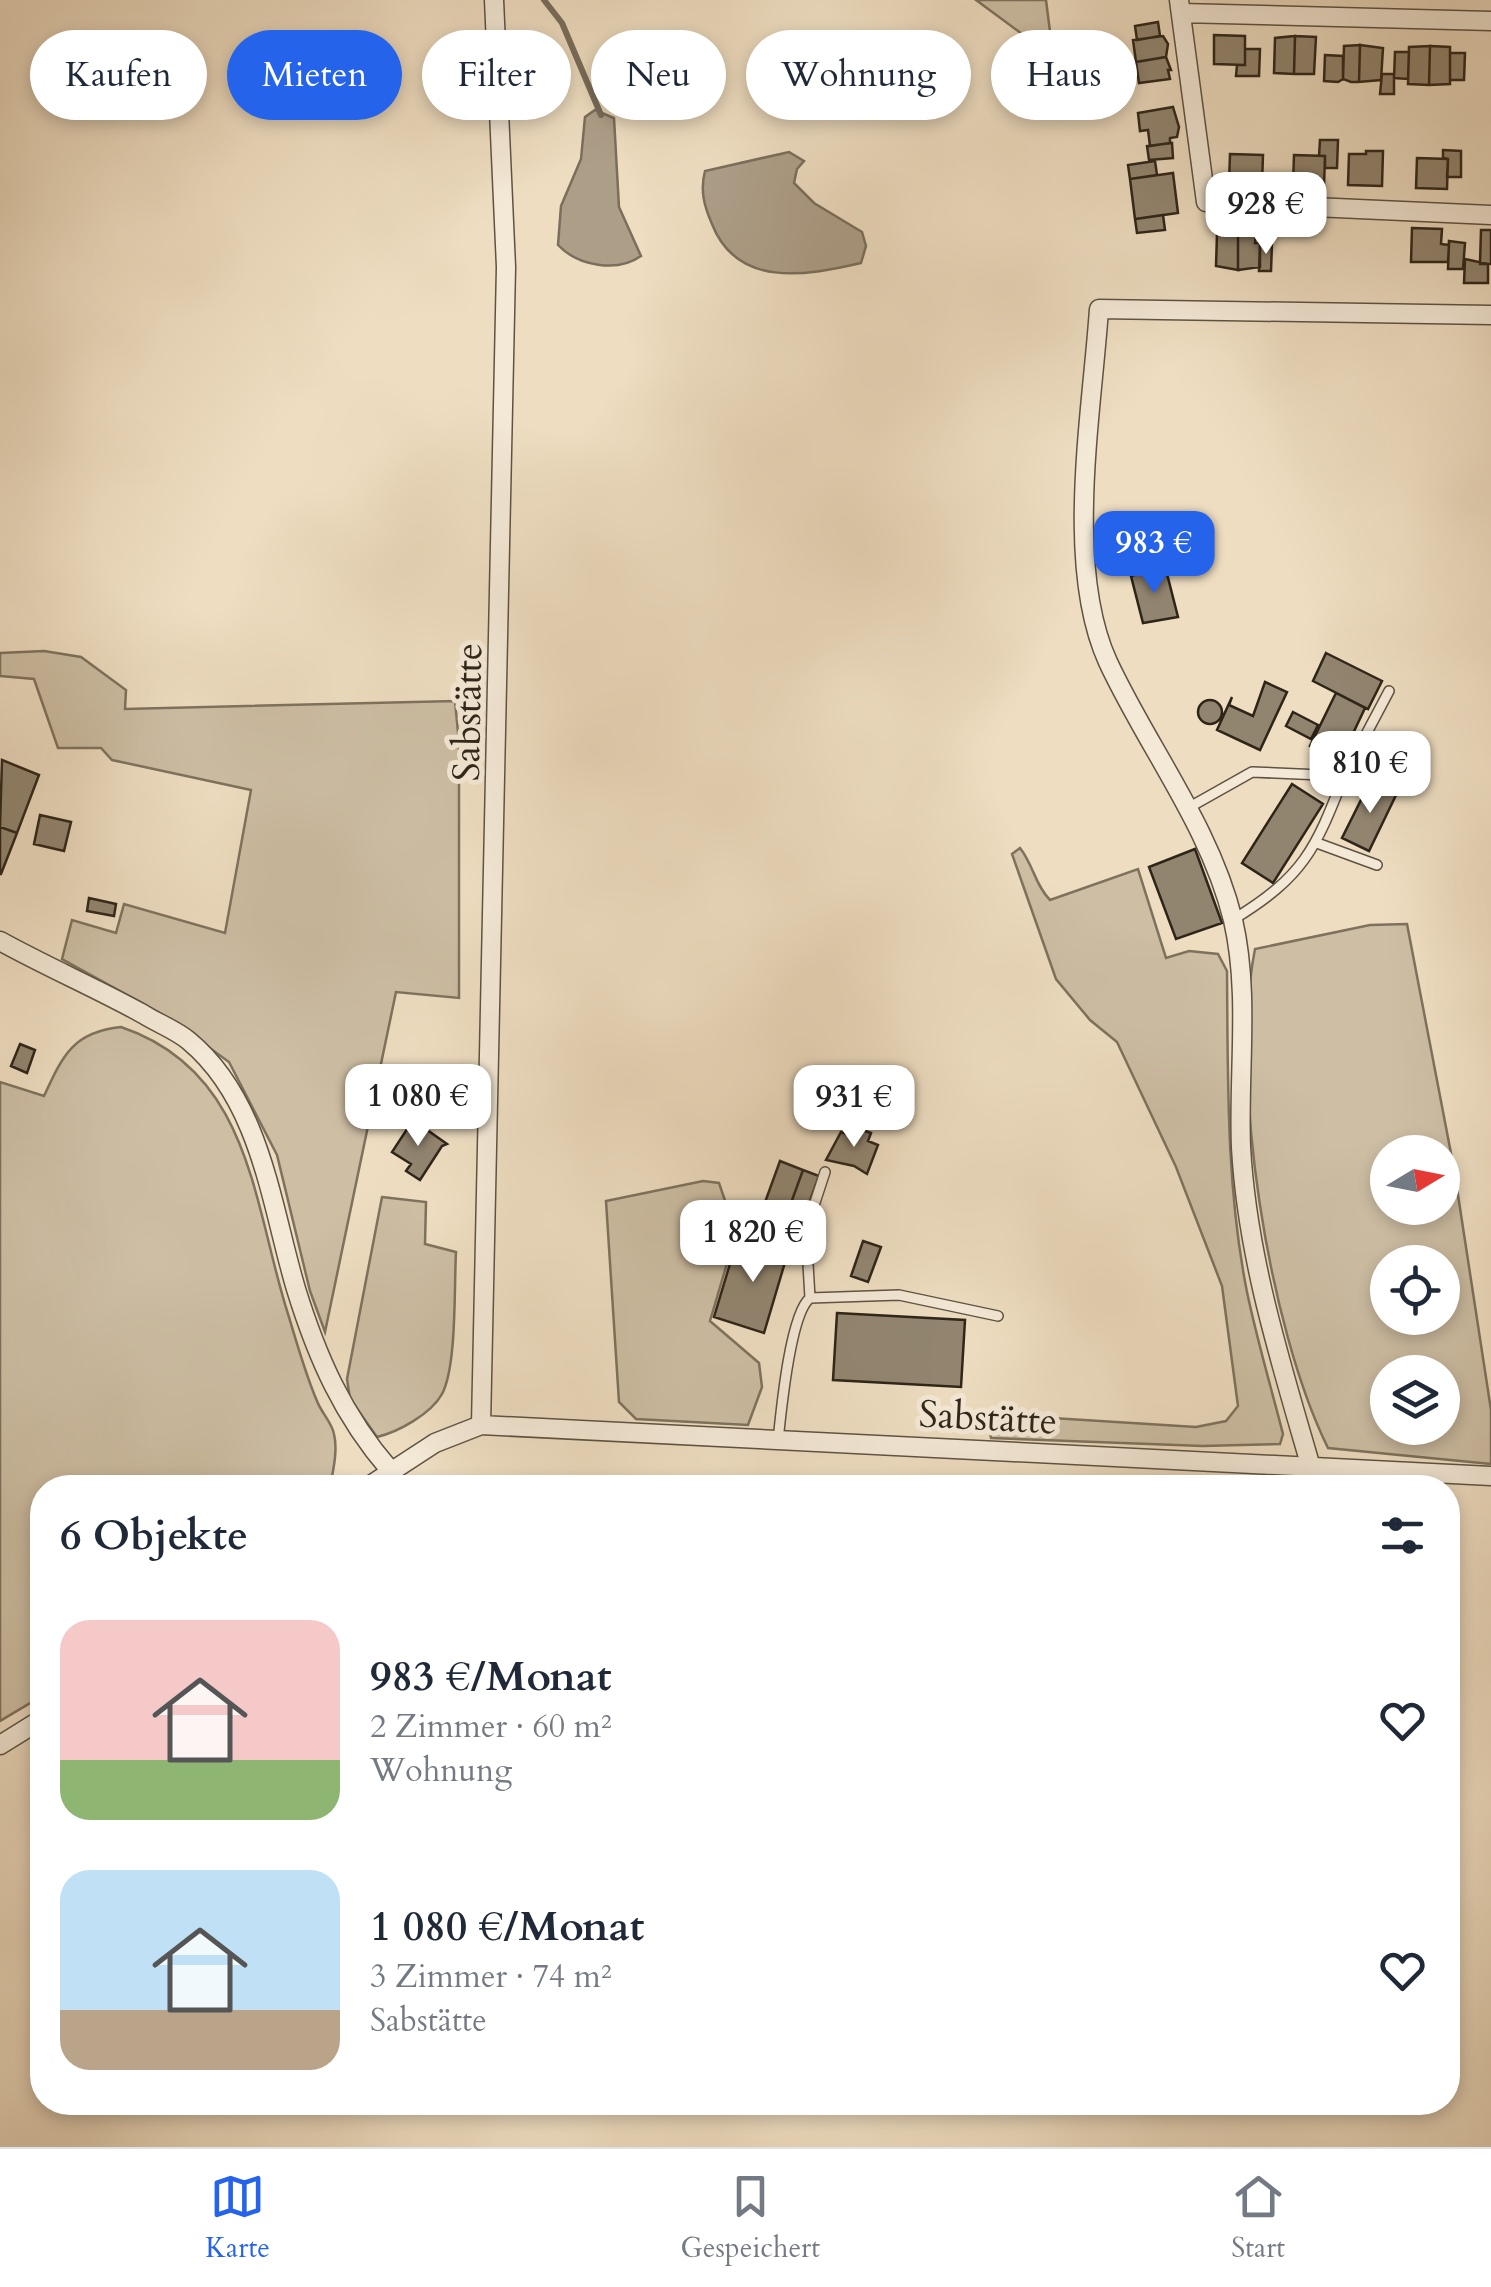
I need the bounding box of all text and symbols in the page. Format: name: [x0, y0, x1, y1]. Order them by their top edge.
chip: Kaufen: [30, 30, 207, 120]
chip: Mieten: [227, 30, 402, 120]
chip: Filter: [422, 30, 571, 120]
chip: Neu: [591, 30, 726, 120]
chip: Wohnung: [746, 30, 971, 120]
chip: Haus: [991, 30, 1137, 120]
pin: 928 €: [1196, 172, 1336, 257]
text: 928 €: [1228, 182, 1304, 226]
pin: 983 €: [1084, 511, 1224, 596]
text: 983 €: [1116, 521, 1192, 565]
street label: Sabstätte: [441, 642, 495, 782]
pin: 810 €: [1300, 731, 1440, 816]
text: 810 €: [1332, 741, 1408, 785]
pin: 1 080 €: [326, 1064, 510, 1149]
pin: 931 €: [784, 1065, 924, 1150]
text: 1 080 €: [367, 1074, 469, 1118]
text: 931 €: [816, 1075, 892, 1119]
north arrow: [1370, 1135, 1460, 1225]
map controls: [1370, 1135, 1460, 1445]
pin: 1 820 €: [661, 1200, 845, 1285]
text: 1 820 €: [702, 1210, 804, 1254]
button: locate: [1370, 1245, 1460, 1335]
button: layers: [1370, 1355, 1460, 1445]
street label: Sabstätte: [917, 1388, 1059, 1448]
text: 6 Objekte: [60, 1507, 248, 1564]
icon: filters: [1375, 1508, 1430, 1563]
text: 983 €/Monat: [370, 1648, 611, 1705]
icon: home: [140, 1660, 260, 1780]
icon: heart: [1375, 1693, 1430, 1748]
text: 2 Zimmer · 60 m²: [370, 1705, 612, 1749]
text: Wohnung: [370, 1749, 512, 1793]
text: 1 080 €/Monat: [370, 1898, 644, 1955]
icon: home: [140, 1910, 260, 2030]
icon: heart: [1375, 1943, 1430, 1998]
text: 3 Zimmer · 74 m²: [370, 1955, 612, 1999]
text: Sabstätte: [370, 1999, 487, 2043]
tab: Karte: [205, 2169, 270, 2267]
tab: Gespeichert: [681, 2169, 820, 2267]
tab: Start: [1231, 2169, 1286, 2267]

